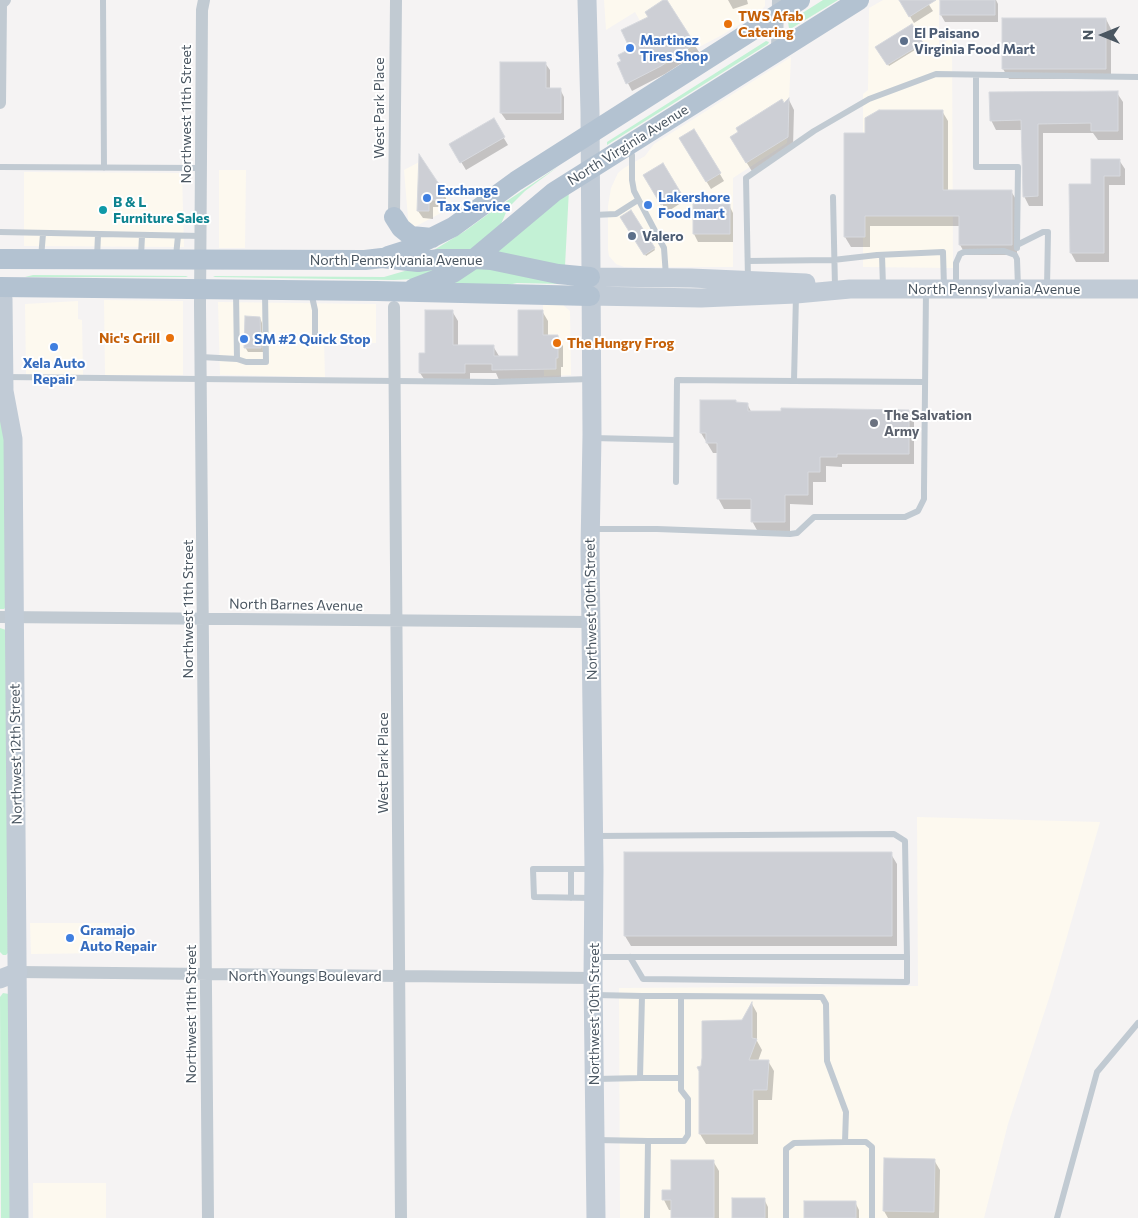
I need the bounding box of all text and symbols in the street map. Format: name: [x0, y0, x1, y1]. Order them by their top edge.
place label: TWS Afab Catering: [738, 8, 804, 40]
north arrow: [1078, 10, 1128, 60]
marker: TWS Afab Catering: [722, 18, 734, 30]
place label: El Paisano Virginia Food Mart: [914, 25, 1035, 58]
text: N: [1079, 30, 1096, 40]
place label: Martinez Tires Shop: [640, 32, 708, 64]
marker: El Paisano Virginia Food Mart: [898, 35, 910, 47]
marker: Martinez Tires Shop: [624, 42, 636, 54]
street label: Northwest 11th Street: [178, 44, 194, 184]
street label: West Park Place: [371, 57, 387, 159]
street label: North Virginia Avenue: [565, 101, 691, 189]
place label: Exchange Tax Service: [437, 182, 510, 214]
place label: Lakershore Food mart: [658, 189, 730, 222]
marker: Exchange Tax Service: [421, 192, 433, 204]
place label: B & L Furniture Sales: [113, 194, 210, 226]
marker: Lakershore Food mart: [642, 199, 654, 211]
marker: B & L Furniture Sales: [97, 204, 109, 216]
place label: Valero: [642, 228, 684, 244]
marker: Valero: [626, 230, 638, 242]
street label: North Pennsylvania Avenue: [310, 252, 482, 268]
street label: North Pennsylvania Avenue: [908, 281, 1080, 297]
place label: Nic's Grill: [99, 330, 160, 346]
place label: SM #2 Quick Stop: [254, 331, 371, 347]
marker: Nic's Grill: [164, 332, 176, 344]
marker: SM #2 Quick Stop: [238, 333, 250, 345]
place label: The Hungry Frog: [567, 335, 674, 351]
marker: The Hungry Frog: [551, 337, 563, 349]
marker: Xela Auto Repair: [48, 341, 60, 353]
place label: Xela Auto Repair: [23, 355, 85, 388]
place label: The Salvation Army: [884, 407, 972, 440]
marker: The Salvation Army: [868, 417, 880, 429]
street label: Northwest 10th Street: [581, 538, 601, 680]
street label: Northwest 11th Street: [180, 539, 196, 679]
street label: North Barnes Avenue: [229, 595, 363, 615]
street label: Northwest 12th Street: [6, 683, 26, 825]
street label: West Park Place: [375, 712, 391, 814]
place label: Gramajo Auto Repair: [80, 922, 157, 954]
marker: Gramajo Auto Repair: [64, 932, 76, 944]
street label: Northwest 10th Street: [586, 943, 602, 1085]
street label: Northwest 11th Street: [183, 944, 199, 1084]
street label: North Youngs Boulevard: [228, 968, 382, 984]

